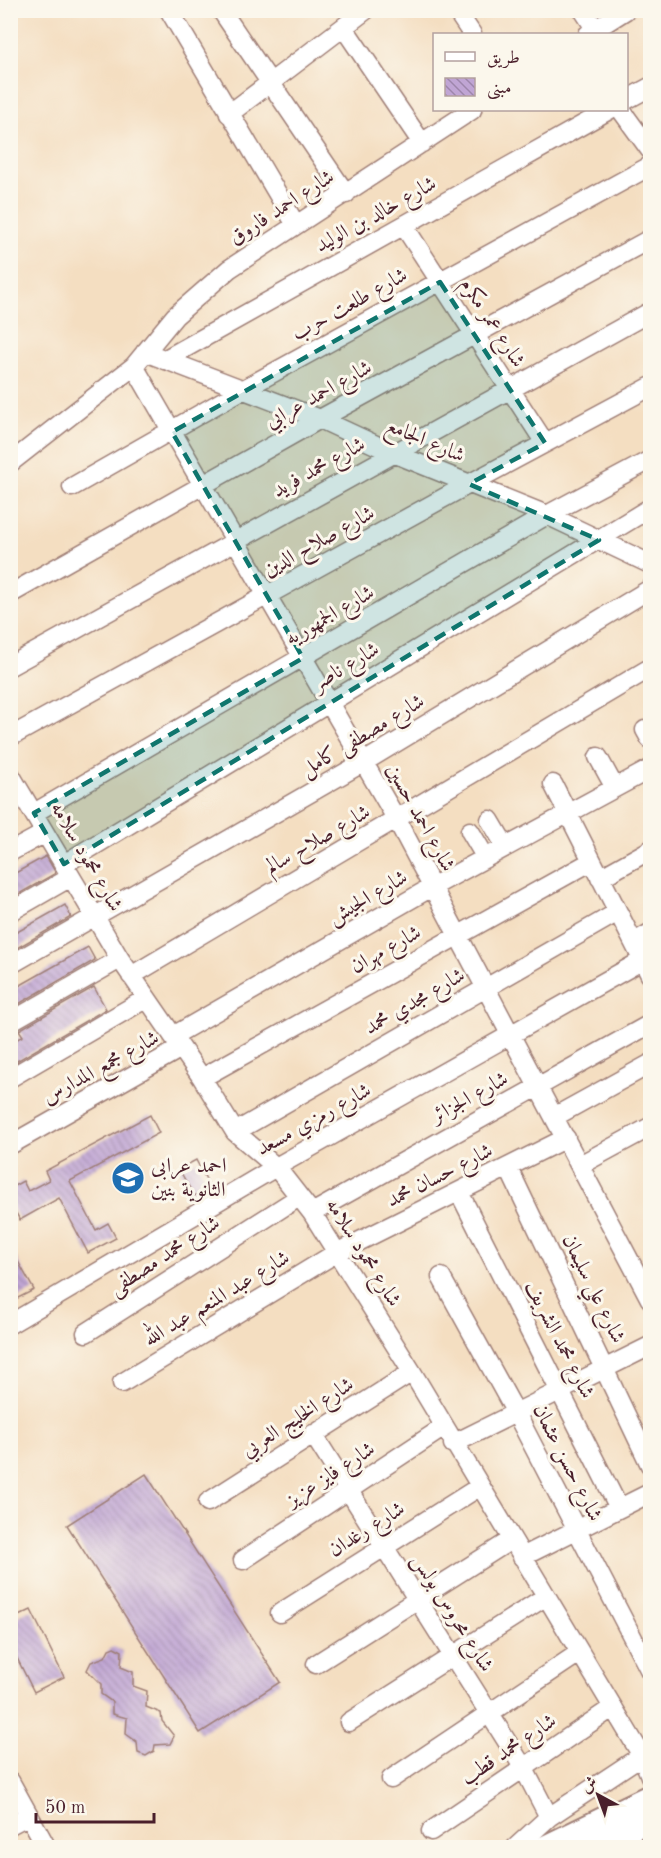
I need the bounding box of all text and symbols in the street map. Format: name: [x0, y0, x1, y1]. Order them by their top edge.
legend: [433, 33, 628, 111]
text: طريق: [487, 49, 520, 69]
text: مبنى: [487, 79, 512, 100]
street label: شارع احمد فاروق: [226, 166, 341, 255]
street label: شارع خالد بن الوليد: [312, 173, 443, 262]
street label: شارع طلعت حرب: [289, 265, 414, 351]
street label: شارع عمر مكرم: [450, 274, 529, 375]
street label: شارع احمد عرابي: [262, 357, 379, 438]
street label: شارع الجامع: [380, 415, 468, 473]
street label: شارع محمد فريد: [269, 434, 372, 507]
street label: شارع صلاح الدين: [260, 503, 382, 587]
street label: شارع الجمهوريه: [282, 582, 381, 655]
street label: شارع ناصر: [307, 639, 386, 701]
street label: شارع مصطفى كامل: [297, 690, 432, 786]
street label: شارع احمد حسين: [377, 761, 458, 878]
street label: شارع محمود سلامه: [41, 799, 126, 918]
street label: شارع صلاح سالم: [261, 801, 378, 884]
street label: شارع الجيش: [325, 867, 414, 934]
street label: شارع مهران: [347, 922, 428, 983]
street label: شارع مجدي محمد: [361, 965, 472, 1044]
street label: شارع مجمع المدارس: [39, 1027, 166, 1115]
street label: شارع الجزائر: [426, 1068, 515, 1134]
street label: شارع رمزي مسعد: [253, 1080, 378, 1165]
street label: شارع حسان محمد: [384, 1140, 499, 1217]
place label: احمد عرابى الثانوية بنين: [151, 1156, 227, 1202]
school or university icon: احمد عرابى الثانوية بنين: [110, 1160, 146, 1196]
street label: شارع محمود سلامه: [316, 1195, 404, 1314]
street label: شارع محمد مصطفى: [106, 1213, 227, 1304]
street label: شارع علي سليمان: [550, 1231, 628, 1350]
street label: شارع عبد المنعم عبد الله: [136, 1240, 298, 1358]
street label: شارع محمد الشريف: [515, 1278, 598, 1405]
street label: شارع الخليج العربي: [238, 1374, 362, 1468]
street label: شارع حسن عثمان: [523, 1401, 606, 1528]
street label: شارع فايز عزيز: [281, 1439, 382, 1517]
street label: شارع رغدان: [325, 1498, 412, 1567]
street label: شارع محروس بولس: [402, 1550, 497, 1679]
street label: شارع محمد قطب: [458, 1711, 564, 1794]
north arrow: [568, 1765, 628, 1825]
text: ش: [578, 1774, 601, 1796]
scale bar: [36, 1786, 154, 1824]
text: 50 m: [45, 1799, 85, 1817]

